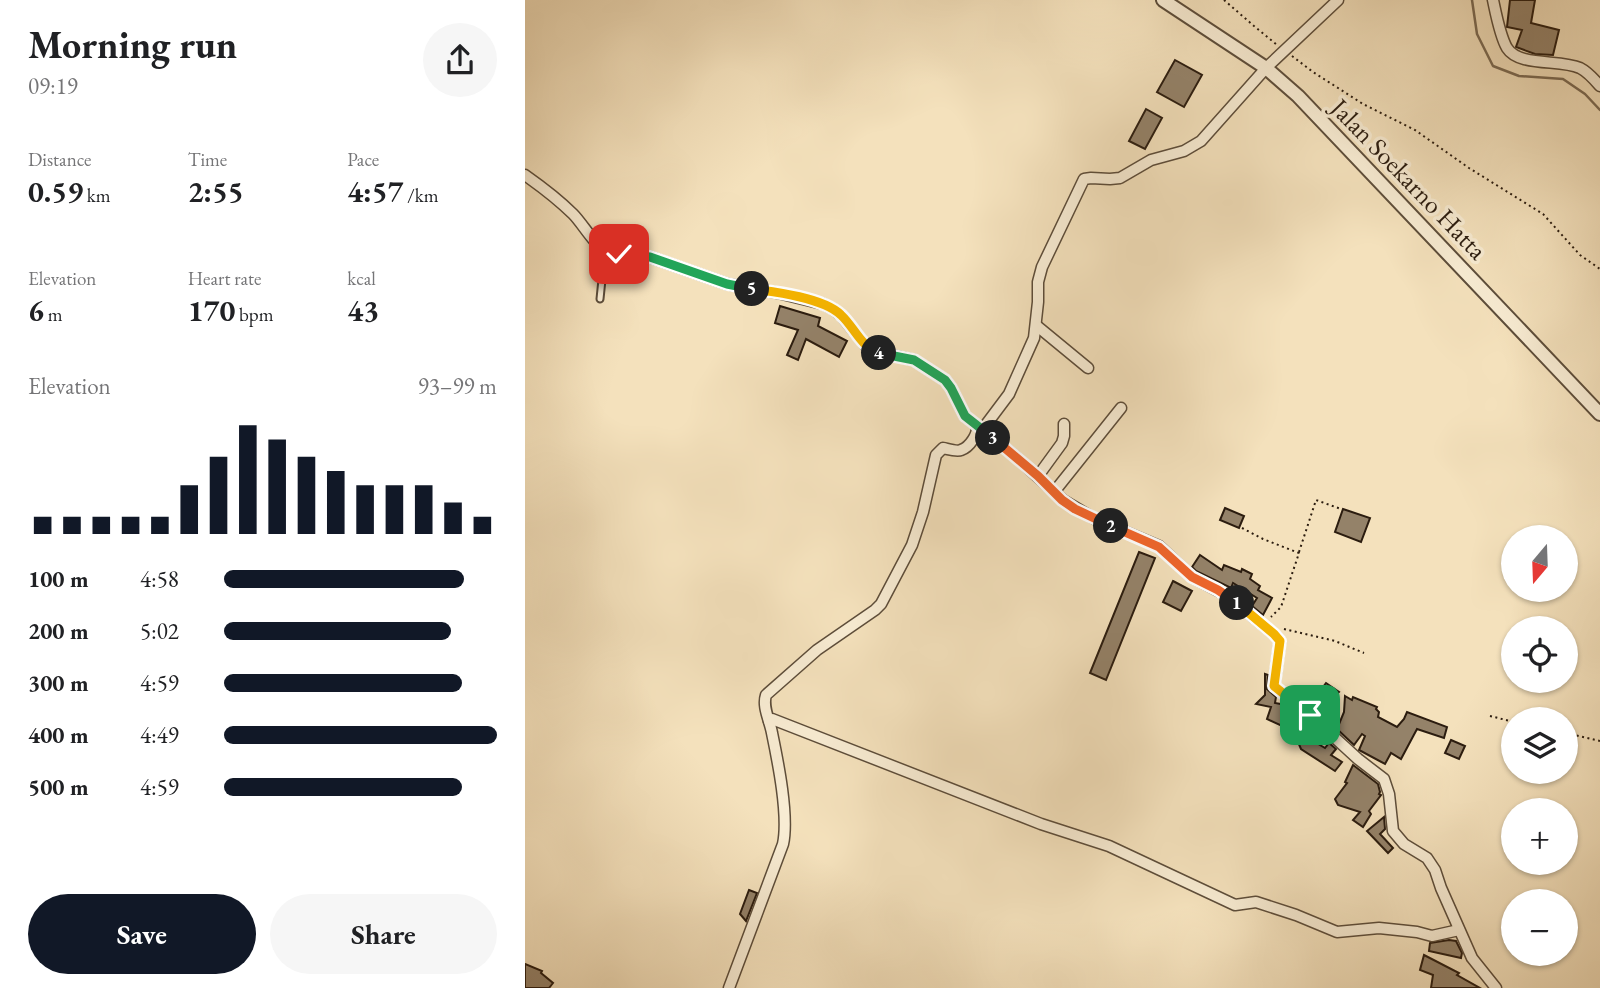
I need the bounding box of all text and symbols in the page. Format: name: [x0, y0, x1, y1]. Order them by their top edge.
text: Morning run: [28, 20, 237, 69]
button: share: [423, 23, 497, 97]
text: 09:19: [28, 71, 78, 101]
street label: Jalan Soekarno Hatta: [1322, 90, 1495, 267]
text: Distance: [28, 147, 91, 172]
text: Time: [188, 147, 227, 172]
text: Pace: [347, 147, 379, 172]
text: 0.59: [28, 172, 83, 211]
text: 2:55: [188, 172, 244, 211]
text: 4:57: [347, 172, 403, 211]
text: km: [83, 183, 111, 208]
text: /km: [403, 183, 438, 208]
pin: [589, 224, 649, 284]
icon: check: [600, 235, 638, 273]
text: Elevation: [28, 266, 96, 291]
text: Heart rate: [188, 266, 261, 291]
text: kcal: [347, 266, 376, 291]
pin: 5: [735, 272, 769, 306]
text: 5: [746, 276, 757, 301]
text: 6: [28, 291, 44, 330]
text: 170: [188, 291, 235, 330]
text: 43: [347, 291, 379, 330]
text: m: [44, 302, 62, 327]
text: bpm: [235, 302, 274, 327]
pin: 4: [861, 336, 897, 370]
text: 4: [873, 340, 884, 365]
text: Elevation: [28, 371, 111, 401]
text: 93–99 m: [418, 371, 497, 401]
pin: 3: [975, 420, 1011, 456]
text: 3: [987, 425, 998, 450]
pin: 2: [1093, 508, 1129, 544]
text: 2: [1105, 513, 1116, 538]
north arrow: [1501, 525, 1579, 602]
map controls: [1501, 525, 1578, 966]
text: 100 m: [28, 564, 89, 594]
text: 4:58: [140, 564, 179, 594]
pin: 1: [1219, 586, 1255, 620]
text: 1: [1231, 590, 1242, 615]
text: 200 m: [28, 616, 89, 646]
text: 5:02: [140, 616, 179, 646]
button: locate: [1501, 616, 1578, 693]
text: 300 m: [28, 668, 89, 698]
text: 4:59: [140, 668, 179, 698]
pin: [1280, 685, 1340, 745]
icon: arrive: [1291, 696, 1329, 734]
button: layers: [1501, 707, 1578, 784]
text: 400 m: [28, 720, 89, 750]
text: 4:49: [140, 720, 179, 750]
text: 500 m: [28, 772, 89, 802]
text: 4:59: [140, 772, 179, 802]
button: +: [1501, 798, 1578, 875]
button: −: [1501, 889, 1578, 966]
button: Save: [28, 894, 256, 974]
button: Share: [270, 894, 497, 974]

